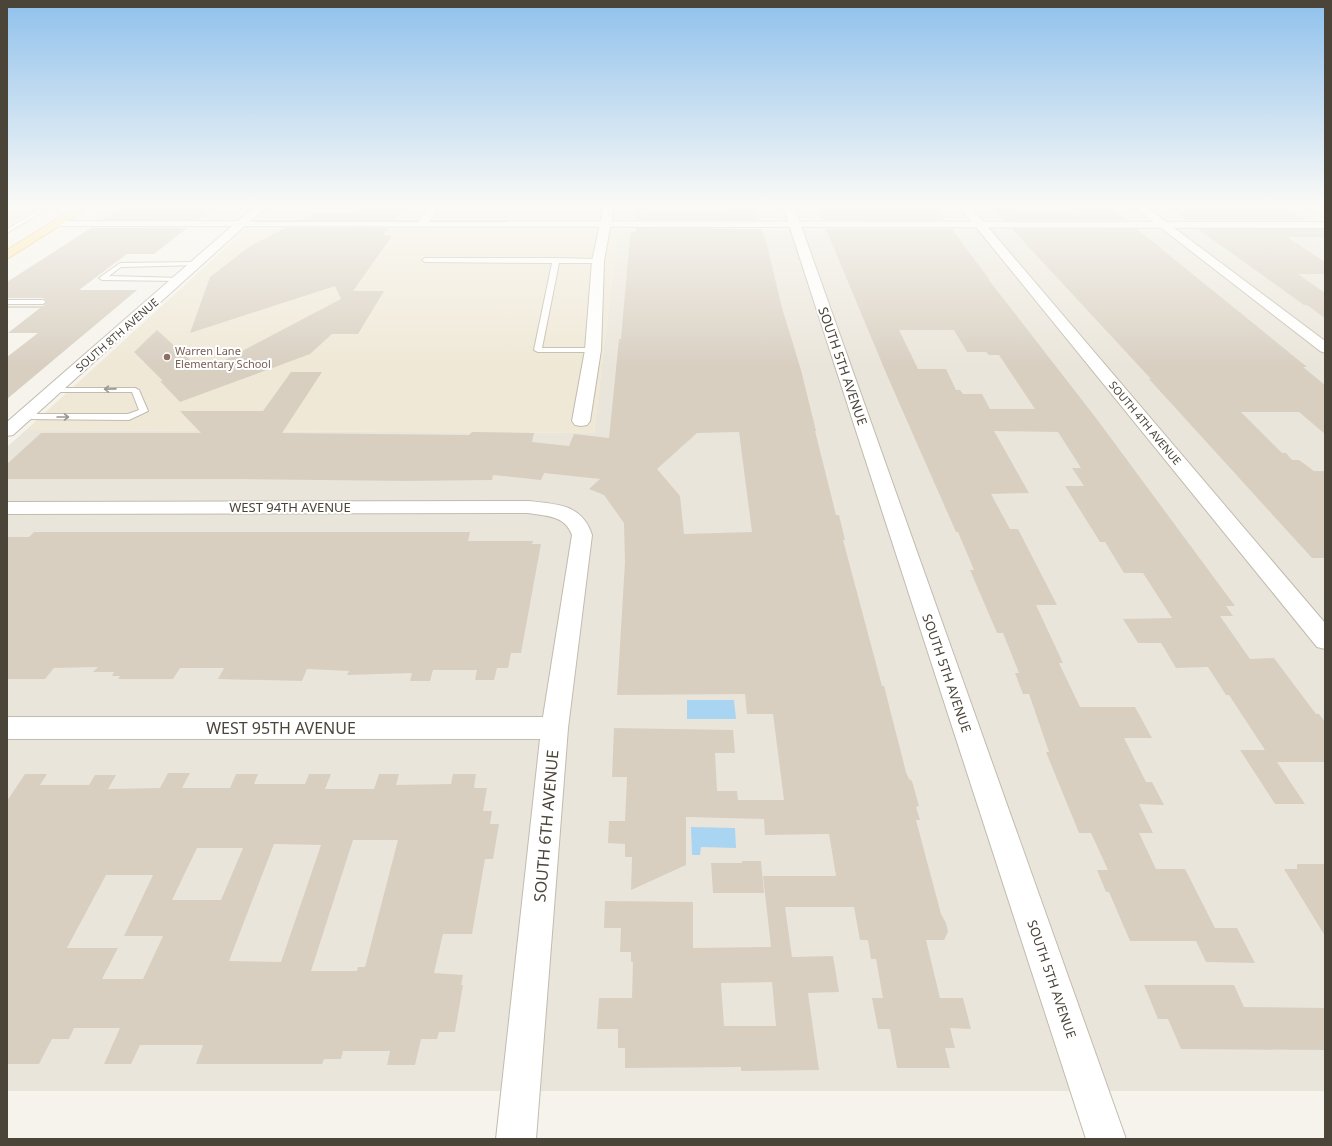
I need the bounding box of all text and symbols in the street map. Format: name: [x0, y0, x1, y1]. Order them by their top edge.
street label: SOUTH 8TH AVENUE: [72, 295, 161, 375]
street label: SOUTH 5TH AVENUE: [814, 304, 872, 428]
place label: Warren Lane Elementary School: [175, 343, 271, 371]
marker: Warren Lane Elementary School: [162, 352, 172, 362]
street label: SOUTH 4TH AVENUE: [1106, 378, 1185, 468]
one-way arrow: [104, 385, 117, 393]
one-way arrow: [56, 413, 69, 421]
street label: WEST 94TH AVENUE: [229, 498, 351, 516]
street label: SOUTH 5TH AVENUE: [918, 611, 976, 735]
street label: WEST 95TH AVENUE: [206, 717, 356, 739]
street label: SOUTH 6TH AVENUE: [528, 749, 564, 903]
street label: SOUTH 5TH AVENUE: [1023, 917, 1081, 1041]

